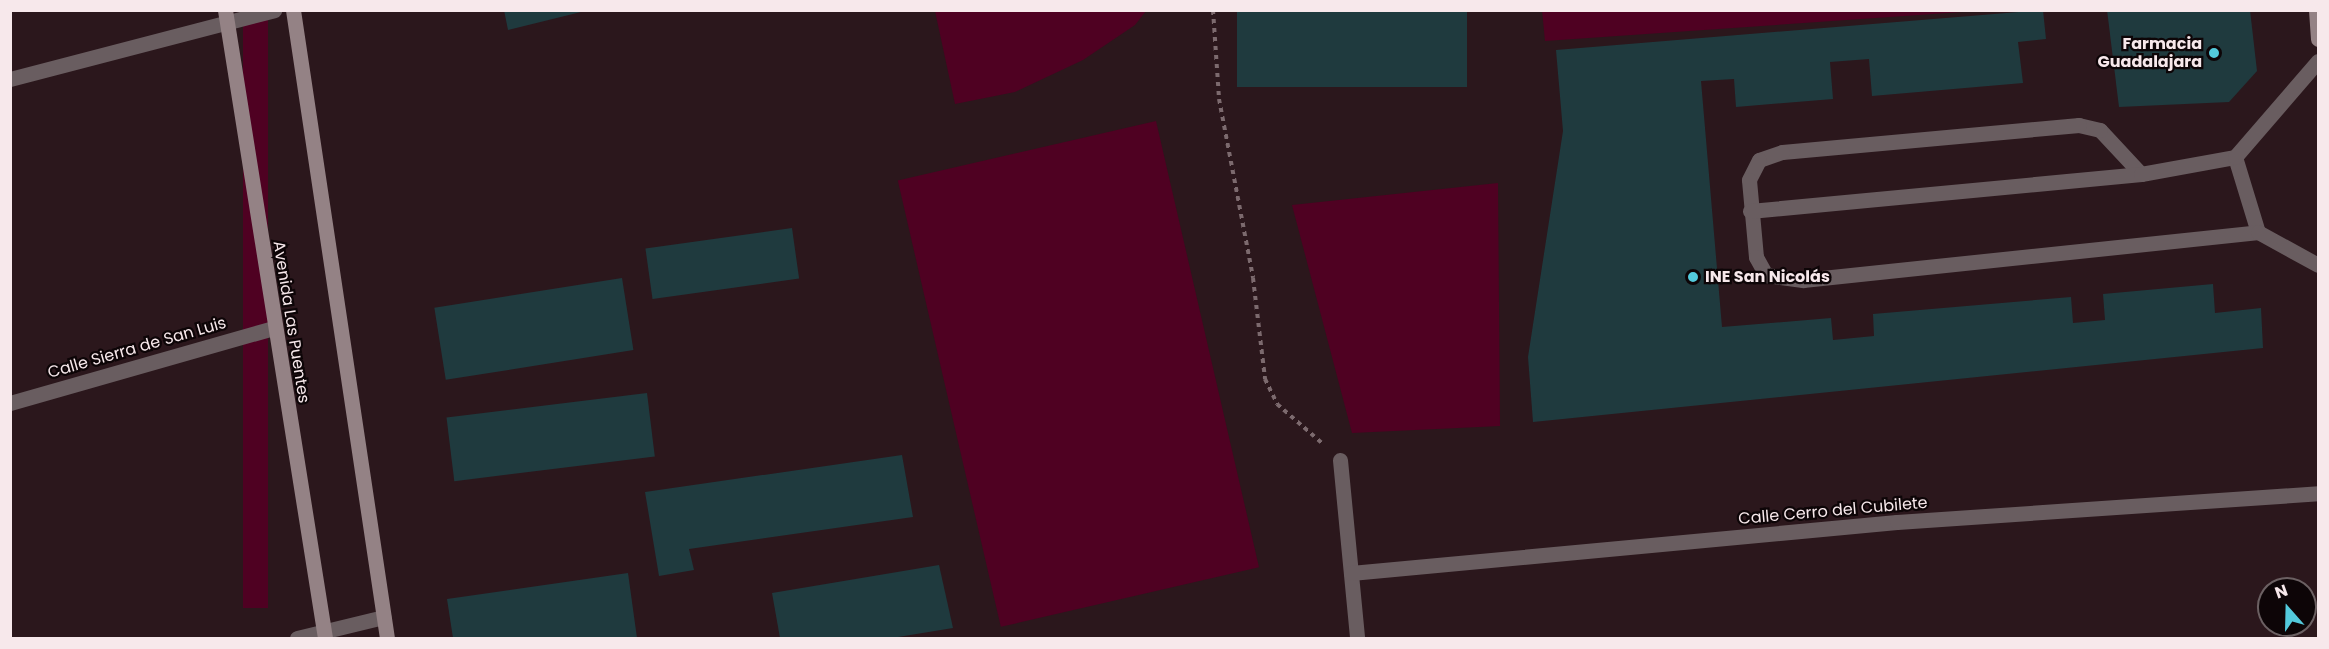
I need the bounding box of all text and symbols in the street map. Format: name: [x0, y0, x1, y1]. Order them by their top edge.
place label: Farmacia Guadalajara: [2098, 34, 2202, 72]
marker: Farmacia Guadalajara: [2207, 46, 2221, 60]
street label: Avenida Las Puentes: [269, 240, 313, 404]
place label: INE San Nicolás: [1705, 267, 1830, 287]
marker: INE San Nicolás: [1686, 270, 1700, 284]
street label: Calle Sierra de San Luis: [46, 313, 228, 383]
street label: Calle Cerro del Cubilete: [1738, 493, 1928, 529]
north arrow: [2257, 577, 2317, 637]
text: N: [2272, 579, 2291, 604]

